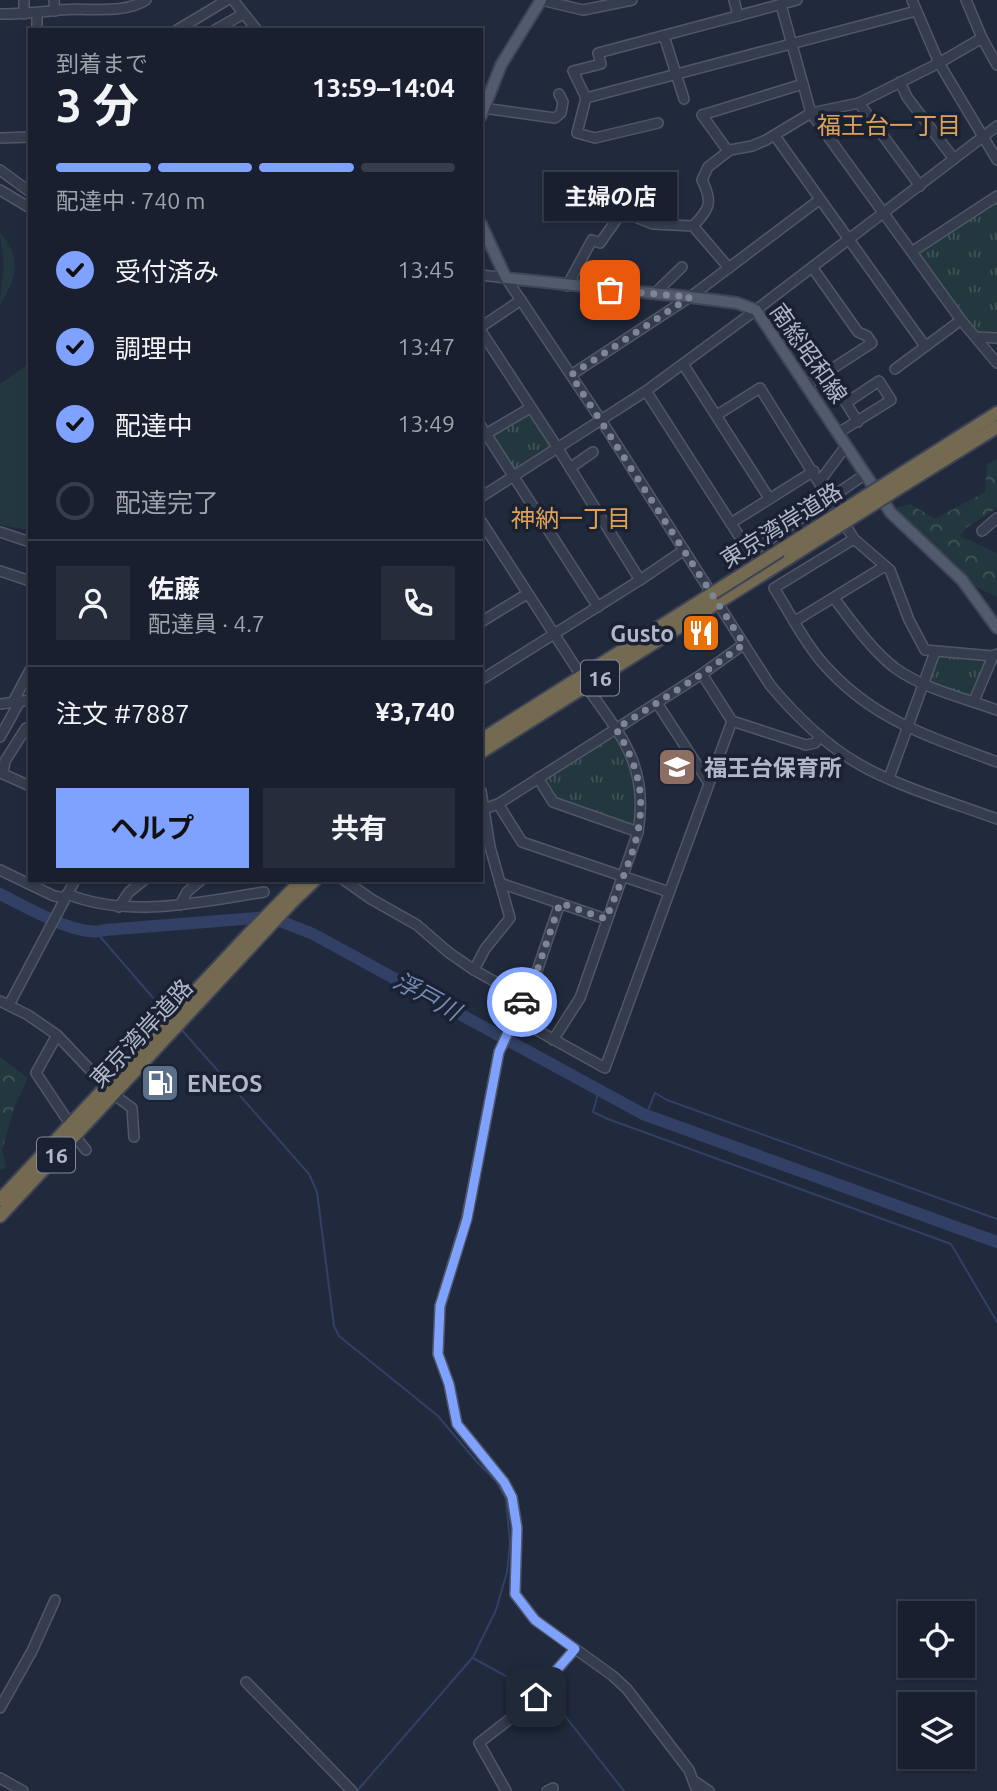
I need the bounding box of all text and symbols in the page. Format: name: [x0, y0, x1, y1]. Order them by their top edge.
text: 到着まで: [56, 51, 148, 76]
text: 13:59–14:04: [312, 73, 455, 102]
text: 3 分: [56, 79, 139, 131]
district label: 福王台一丁目: [817, 112, 961, 139]
callout: 主婦の店: [544, 171, 676, 220]
text: 主婦の店: [565, 184, 657, 209]
text: 配達中 · 740 m: [56, 188, 205, 213]
icon: check: [56, 251, 94, 289]
text: 受付済み: [115, 257, 219, 286]
text: 13:45: [397, 257, 455, 282]
pin: [580, 260, 640, 320]
icon: bag: [591, 271, 629, 309]
street label: 南総昭和線: [766, 299, 852, 407]
icon: check: [56, 328, 94, 366]
text: 調理中: [115, 334, 193, 363]
text: 13:47: [397, 334, 455, 359]
icon: check: [56, 405, 94, 443]
text: 配達中: [115, 411, 193, 440]
text: 13:49: [397, 411, 455, 436]
street label: 東京湾岸道路: [716, 478, 846, 572]
text: 配達完了: [115, 488, 219, 517]
district label: 神納一丁目: [511, 505, 631, 532]
button: person: [56, 566, 130, 640]
button: phone: [381, 566, 455, 640]
text: 佐藤: [148, 574, 200, 603]
text: 配達員 · 4.7: [148, 611, 265, 636]
restaurant icon: Gusto: [680, 612, 722, 654]
place label: Gusto: [610, 621, 674, 646]
road number: 16: [581, 660, 619, 696]
text: ¥3,740: [375, 697, 455, 726]
text: 注文 #7887: [56, 699, 190, 728]
school or university icon: 福王台保育所: [656, 746, 698, 788]
place label: 福王台保育所: [704, 755, 842, 780]
button: ヘルプ: [56, 788, 249, 868]
button: 共有: [263, 788, 455, 868]
water label: 浮戸川: [389, 967, 468, 1027]
courier: [487, 967, 557, 1037]
street label: 東京湾岸道路: [85, 974, 197, 1092]
icon: car: [503, 983, 541, 1021]
fuel station icon: ENEOS: [139, 1062, 181, 1104]
place label: ENEOS: [187, 1071, 262, 1096]
road number: 16: [37, 1138, 75, 1172]
map controls: [898, 1601, 975, 1769]
button: locate: [898, 1601, 975, 1678]
pin: [506, 1667, 566, 1727]
icon: home: [517, 1678, 555, 1716]
button: layers: [898, 1692, 975, 1769]

